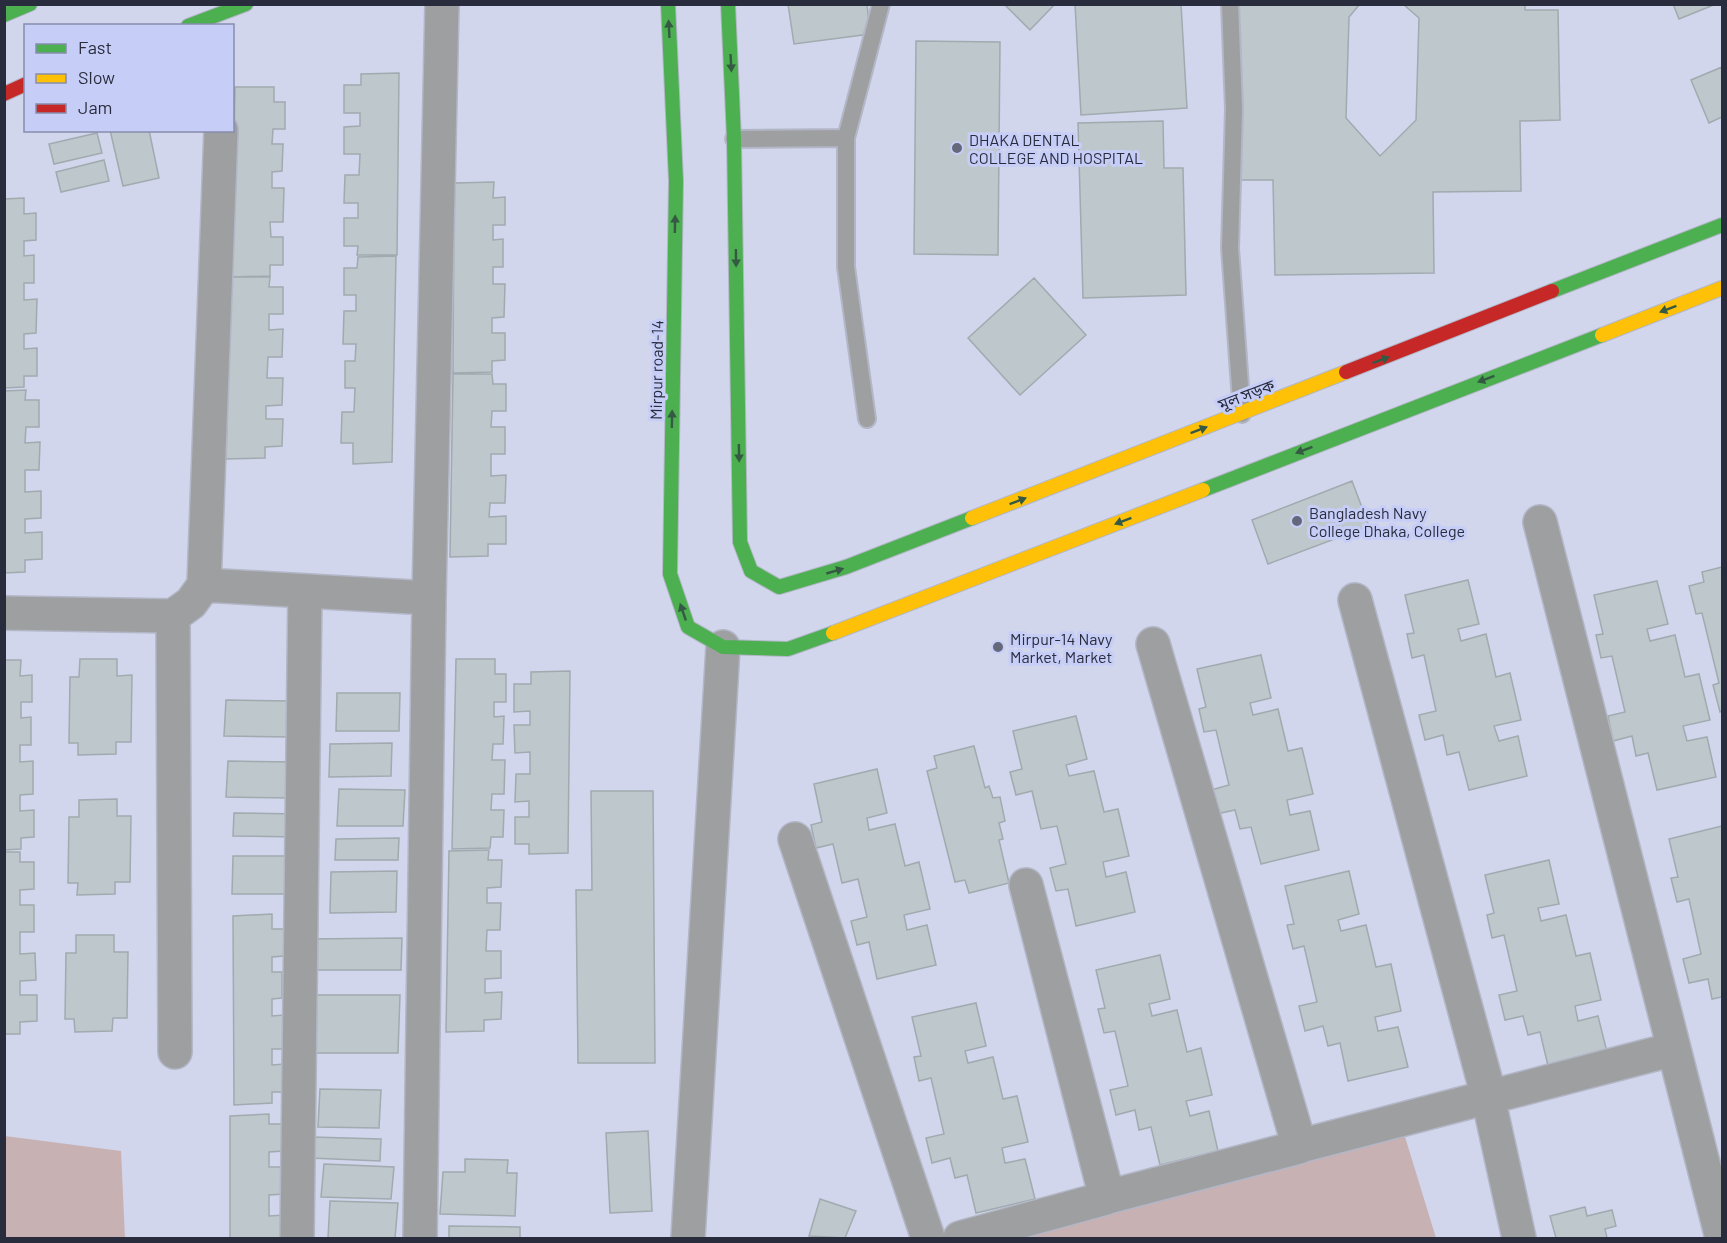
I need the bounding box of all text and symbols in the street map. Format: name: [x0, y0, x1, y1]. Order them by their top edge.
one-way arrow: [664, 20, 673, 39]
legend: [24, 24, 234, 132]
text: Fast: [78, 36, 112, 58]
one-way arrow: [726, 53, 736, 72]
text: Slow: [78, 66, 115, 88]
text: Jam: [78, 96, 112, 118]
place label: DHAKA DENTAL COLLEGE AND HOSPITAL: [969, 130, 1143, 167]
marker: DHAKA DENTAL COLLEGE AND HOSPITAL: [950, 141, 964, 155]
one-way arrow: [670, 214, 680, 233]
one-way arrow: [731, 248, 741, 267]
one-way arrow: [1659, 305, 1677, 314]
street label: Mirpur road-14: [646, 320, 666, 420]
one-way arrow: [1372, 354, 1390, 364]
street label: মূল সড়ক: [1214, 374, 1278, 415]
one-way arrow: [1477, 375, 1495, 385]
one-way arrow: [667, 409, 677, 428]
one-way arrow: [1191, 425, 1209, 435]
one-way arrow: [734, 443, 744, 462]
one-way arrow: [1295, 445, 1313, 455]
one-way arrow: [1009, 496, 1027, 506]
place label: Bangladesh Navy College Dhaka, College: [1309, 503, 1465, 540]
marker: Bangladesh Navy College Dhaka, College: [1290, 514, 1304, 528]
one-way arrow: [1113, 516, 1131, 526]
one-way arrow: [827, 566, 845, 575]
one-way arrow: [678, 603, 687, 621]
place label: Mirpur-14 Navy Market, Market: [1010, 629, 1113, 666]
marker: Mirpur-14 Navy Market, Market: [991, 640, 1005, 654]

